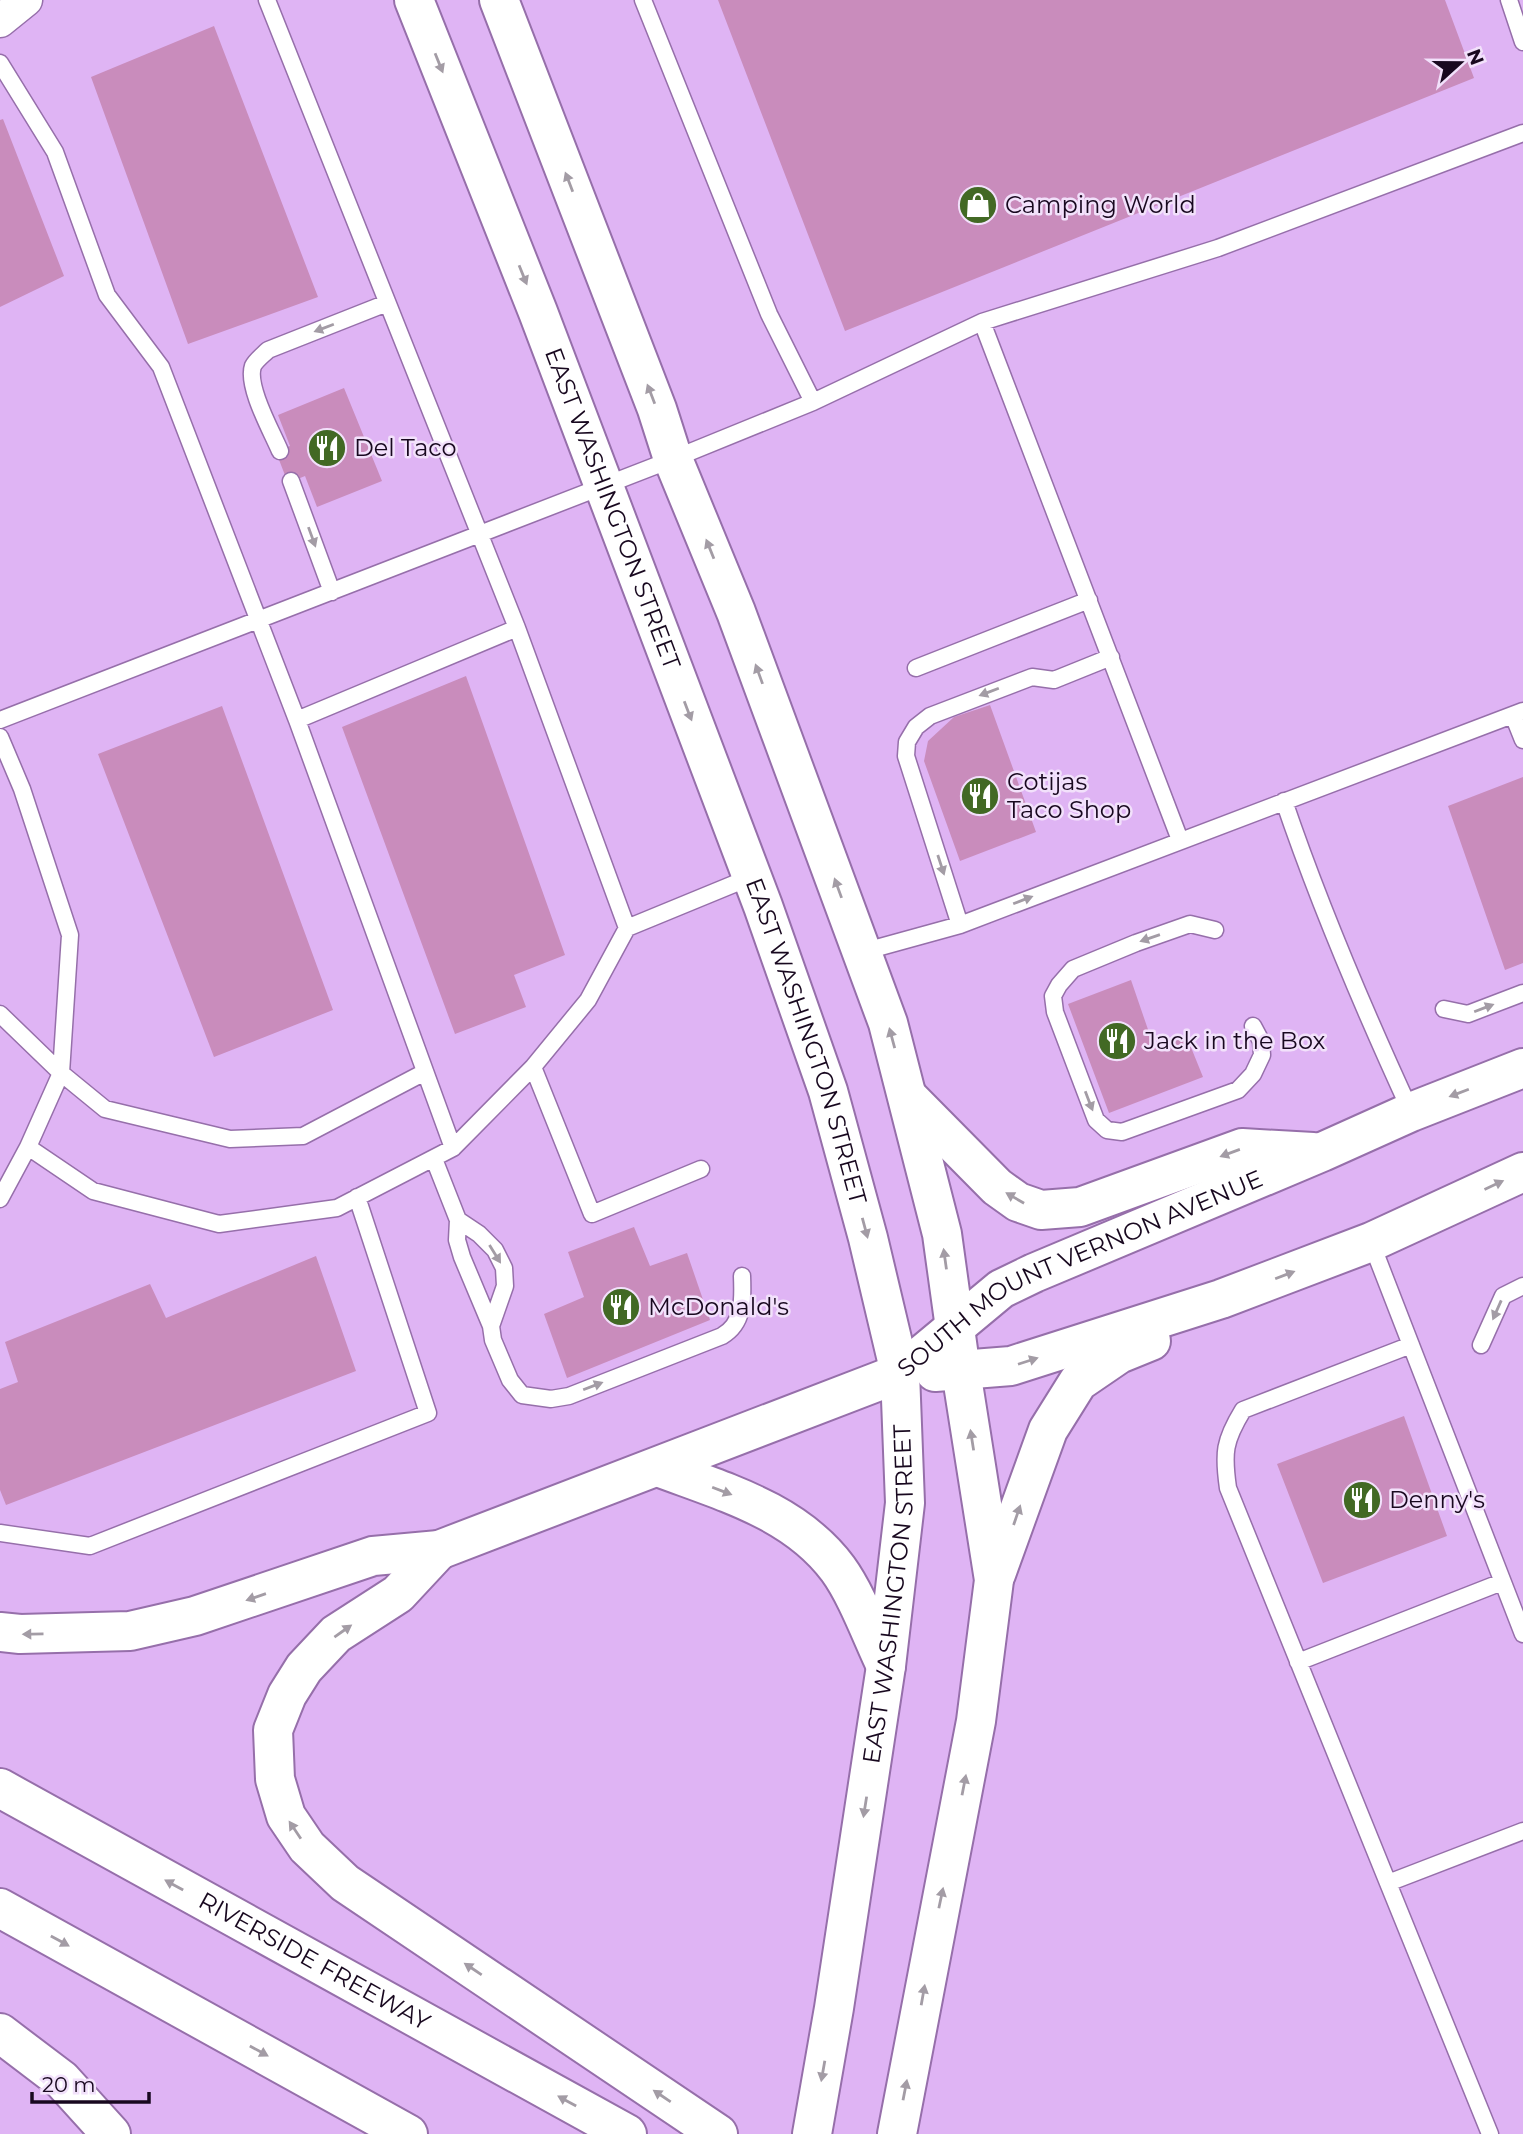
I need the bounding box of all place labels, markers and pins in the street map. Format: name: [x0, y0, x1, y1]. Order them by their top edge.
shop icon: Camping World: [957, 184, 999, 226]
place label: Camping World: [1005, 190, 1196, 219]
restaurant icon: Del Taco: [306, 427, 348, 469]
place label: Del Taco: [354, 433, 457, 462]
place label: Cotijas Taco Shop: [1007, 767, 1131, 824]
restaurant icon: Cotijas Taco Shop: [959, 775, 1001, 817]
restaurant icon: Jack in the Box: [1096, 1020, 1138, 1062]
place label: Jack in the Box: [1143, 1026, 1326, 1055]
restaurant icon: McDonald's: [600, 1286, 642, 1328]
place label: McDonald's: [648, 1292, 789, 1321]
restaurant icon: Denny's: [1341, 1479, 1383, 1521]
place label: Denny's: [1389, 1485, 1485, 1514]

